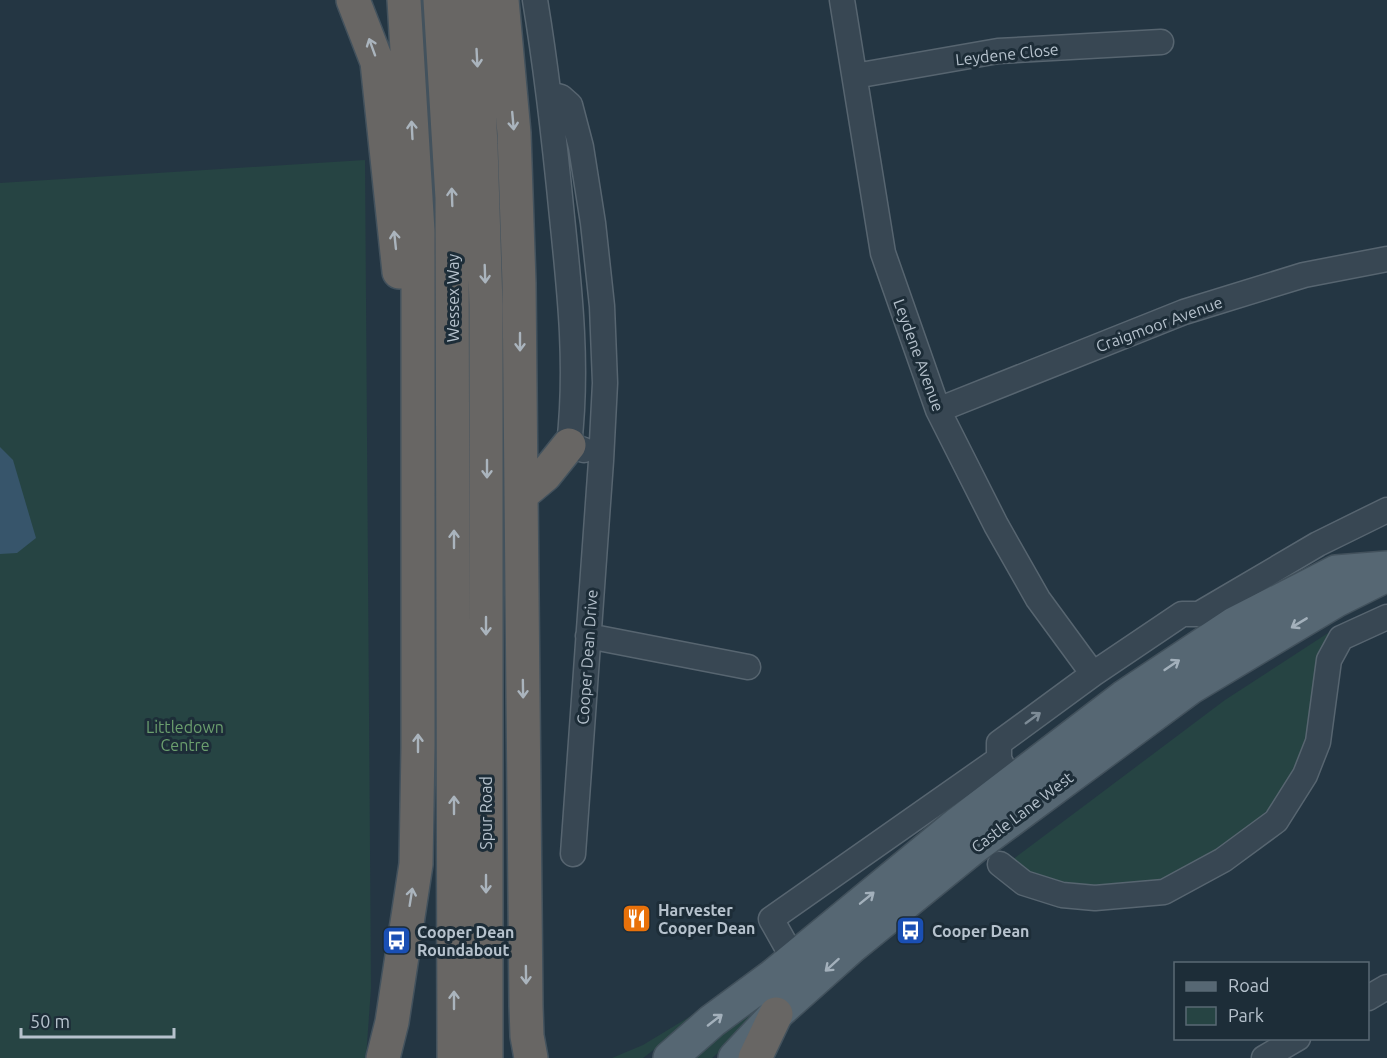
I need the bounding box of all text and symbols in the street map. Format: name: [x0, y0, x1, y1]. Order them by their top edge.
one-way arrow: [365, 38, 376, 56]
street label: Leydene Close: [955, 40, 1059, 68]
one-way arrow: [471, 48, 482, 68]
one-way arrow: [508, 110, 519, 130]
one-way arrow: [406, 121, 417, 141]
one-way arrow: [446, 187, 458, 207]
one-way arrow: [390, 230, 401, 250]
street label: Wessex Way: [444, 254, 462, 342]
one-way arrow: [479, 264, 491, 284]
street label: Craigmoor Avenue: [1093, 293, 1225, 355]
street label: Leydene Avenue: [890, 296, 948, 414]
one-way arrow: [514, 331, 526, 351]
one-way arrow: [481, 459, 493, 479]
one-way arrow: [448, 529, 460, 549]
street label: Cooper Dean Drive: [573, 589, 601, 725]
one-way arrow: [480, 616, 492, 636]
one-way arrow: [1291, 617, 1308, 629]
one-way arrow: [1163, 659, 1179, 671]
one-way arrow: [517, 679, 529, 699]
one-way arrow: [1025, 712, 1041, 725]
park label: Littledown Centre: [146, 718, 224, 754]
one-way arrow: [412, 733, 424, 753]
street label: Castle Lane West: [968, 767, 1077, 856]
street label: Spur Road: [477, 776, 495, 850]
one-way arrow: [448, 795, 460, 815]
one-way arrow: [480, 874, 492, 894]
one-way arrow: [406, 888, 417, 907]
one-way arrow: [859, 892, 875, 905]
place label: Harvester Cooper Dean: [658, 901, 755, 937]
restaurant icon: Harvester Cooper Dean: [621, 903, 653, 935]
bus stop icon: Cooper Dean: [895, 915, 927, 947]
place label: Cooper Dean: [932, 922, 1029, 940]
place label: Cooper Dean Roundabout: [417, 923, 514, 959]
bus stop icon: Cooper Dean Roundabout: [380, 925, 412, 957]
one-way arrow: [825, 958, 840, 972]
legend: [1174, 962, 1369, 1040]
one-way arrow: [520, 965, 532, 985]
text: Road: [1228, 975, 1270, 995]
one-way arrow: [448, 990, 460, 1010]
scale bar: [21, 1001, 174, 1039]
text: Park: [1228, 1005, 1264, 1025]
text: 50 m: [30, 1011, 70, 1031]
one-way arrow: [706, 1014, 722, 1027]

